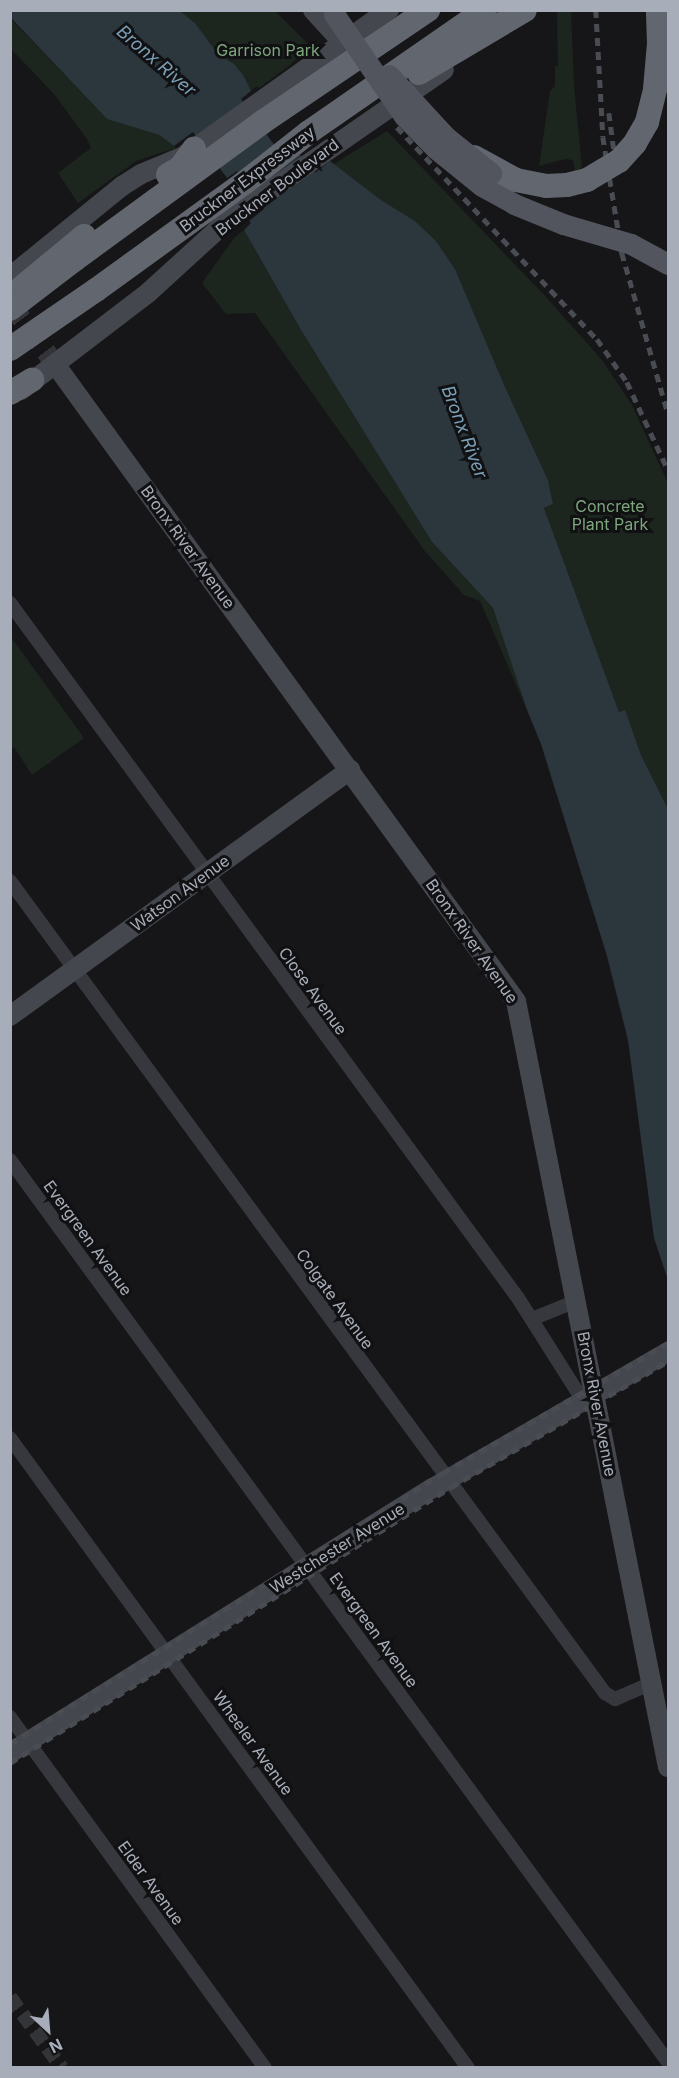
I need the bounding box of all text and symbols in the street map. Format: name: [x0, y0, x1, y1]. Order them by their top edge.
water label: Bronx River: [112, 21, 200, 101]
park label: Garrison Park: [216, 40, 320, 60]
street label: Bruckner Expressway: [176, 122, 318, 236]
street label: Bruckner Boulevard: [212, 134, 342, 240]
water label: Bronx River: [436, 383, 492, 481]
street label: Bronx River Avenue: [137, 482, 239, 612]
park label: Concrete Plant Park: [572, 496, 648, 534]
street label: Watson Avenue: [127, 851, 233, 935]
street label: Bronx River Avenue: [422, 875, 522, 1007]
street label: Close Avenue: [275, 943, 351, 1039]
street label: Evergreen Avenue: [40, 1177, 136, 1299]
street label: Colgate Avenue: [292, 1245, 378, 1353]
street label: Bronx River Avenue: [574, 1330, 620, 1478]
street label: Westchester Avenue: [266, 1499, 408, 1597]
street label: Evergreen Avenue: [326, 1569, 422, 1691]
street label: Wheeler Avenue: [209, 1687, 297, 1799]
street label: Elder Avenue: [114, 1837, 188, 1929]
north arrow: [18, 2000, 78, 2060]
text: N: [46, 2035, 66, 2058]

